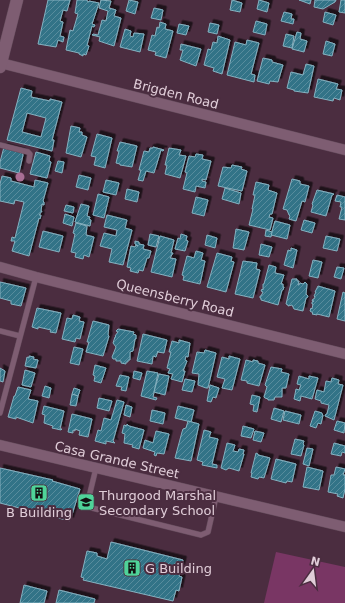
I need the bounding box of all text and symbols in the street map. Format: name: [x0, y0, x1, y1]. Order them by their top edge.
street label: Brigden Road: [132, 76, 220, 112]
street label: Queensberry Road: [115, 276, 235, 320]
street label: Casa Grande Street: [53, 438, 181, 482]
building icon: B Building: [29, 483, 49, 503]
place label: Thurgood Marshal Secondary School: [98, 488, 216, 518]
school or university icon: Thurgood Marshal Secondary School: [76, 492, 96, 512]
place label: B Building: [6, 505, 72, 520]
north arrow: [293, 551, 333, 591]
text: N: [309, 554, 321, 569]
building icon: G Building: [122, 558, 142, 578]
place label: G Building: [145, 561, 212, 576]

